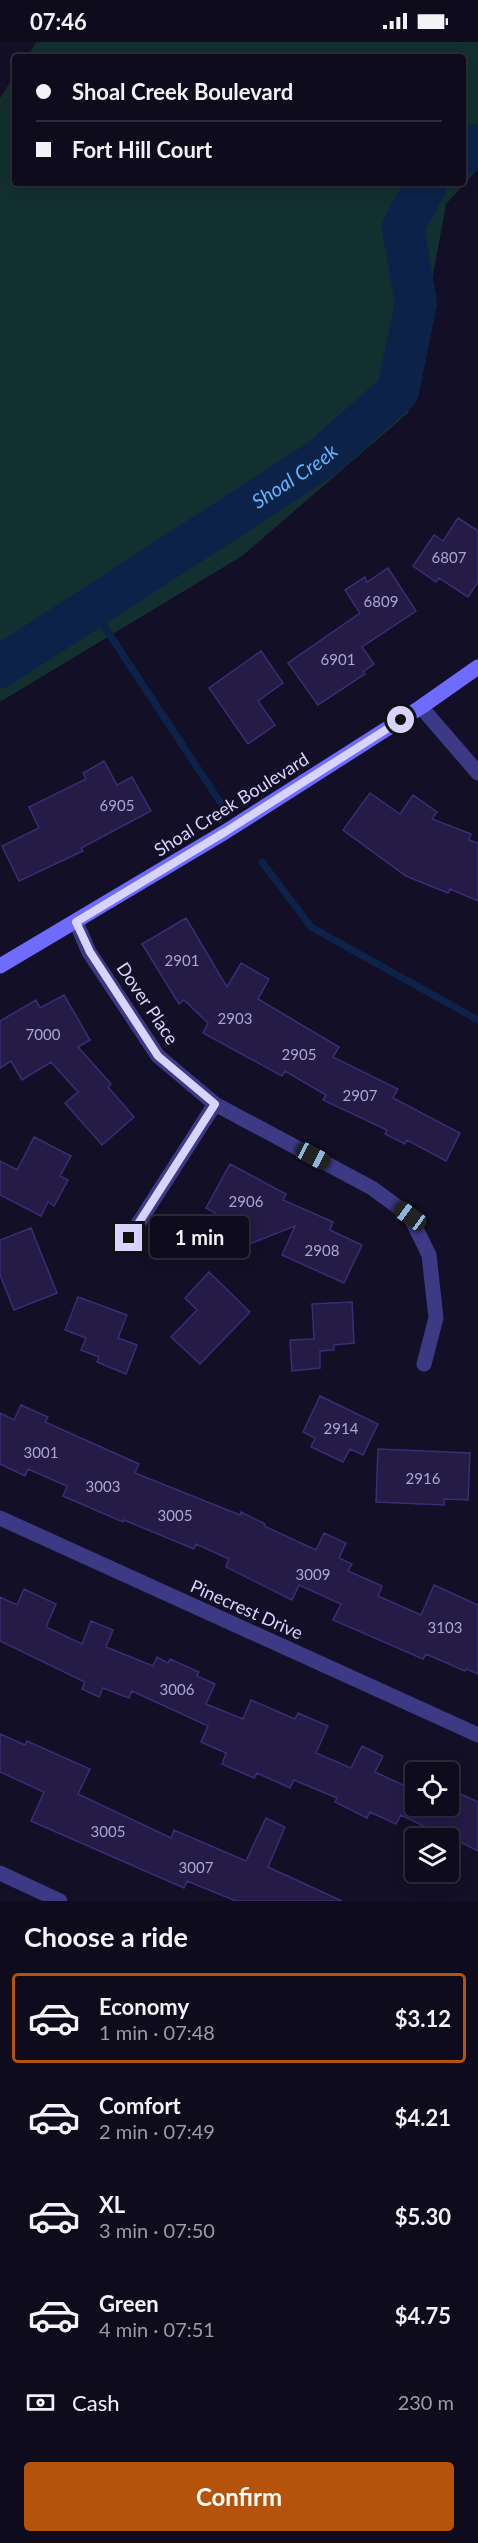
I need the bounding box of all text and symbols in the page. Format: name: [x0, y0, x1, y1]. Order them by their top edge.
text: 07:46: [30, 8, 87, 35]
text: Shoal Creek Boulevard: [72, 78, 293, 105]
text: Fort Hill Court: [72, 136, 212, 163]
water label: Shoal Creek: [247, 438, 342, 513]
house number: 6807: [432, 548, 467, 566]
house number: 6809: [364, 592, 398, 610]
house number: 6901: [321, 650, 355, 668]
route start: [387, 706, 414, 733]
street label: Shoal Creek Boulevard: [150, 747, 312, 861]
house number: 6905: [100, 796, 134, 814]
house number: 2901: [165, 951, 199, 969]
street label: Dover Place: [112, 958, 184, 1048]
house number: 2903: [218, 1009, 252, 1027]
house number: 7000: [26, 1025, 61, 1043]
house number: 2905: [282, 1045, 316, 1063]
house number: 2907: [343, 1086, 378, 1104]
car: [293, 1140, 333, 1172]
house number: 2906: [229, 1192, 264, 1210]
car: [390, 1198, 430, 1234]
callout: 1 min: [150, 1217, 249, 1259]
route end: [115, 1224, 142, 1251]
text: 1 min: [175, 1225, 224, 1249]
house number: 2908: [305, 1241, 339, 1259]
house number: 2914: [324, 1419, 359, 1437]
house number: 3001: [24, 1443, 58, 1461]
house number: 2916: [406, 1469, 441, 1487]
house number: 3003: [86, 1477, 120, 1495]
house number: 3005: [158, 1506, 192, 1524]
house number: 3009: [296, 1565, 330, 1583]
street label: Pinecrest Drive: [187, 1574, 307, 1644]
house number: 3103: [428, 1618, 462, 1636]
house number: 3006: [160, 1680, 195, 1698]
map controls: [405, 1762, 459, 1882]
button: locate: [405, 1762, 459, 1816]
house number: 3005: [91, 1822, 125, 1840]
button: layers: [405, 1828, 459, 1882]
house number: 3007: [179, 1858, 214, 1876]
text: Choose a ride: [24, 1920, 188, 1953]
icon: car: [27, 1991, 81, 2045]
text: Economy: [99, 1993, 189, 2020]
text: $3.12: [395, 2005, 451, 2032]
text: 1 min · 07:48: [99, 2020, 215, 2044]
icon: car: [27, 2090, 81, 2144]
text: Comfort: [99, 2092, 181, 2119]
text: $4.21: [395, 2104, 451, 2131]
text: 2 min · 07:49: [99, 2119, 215, 2143]
icon: car: [27, 2189, 81, 2243]
text: XL: [99, 2191, 125, 2218]
text: $5.30: [395, 2203, 451, 2230]
text: 3 min · 07:50: [99, 2218, 215, 2242]
icon: car: [27, 2288, 81, 2342]
text: Green: [99, 2290, 159, 2317]
text: $4.75: [395, 2302, 451, 2329]
text: 4 min · 07:51: [99, 2317, 215, 2341]
icon: cash: [24, 2386, 57, 2419]
text: Cash: [72, 2389, 119, 2416]
text: 230 m: [398, 2390, 454, 2414]
button: Confirm: [24, 2462, 454, 2531]

